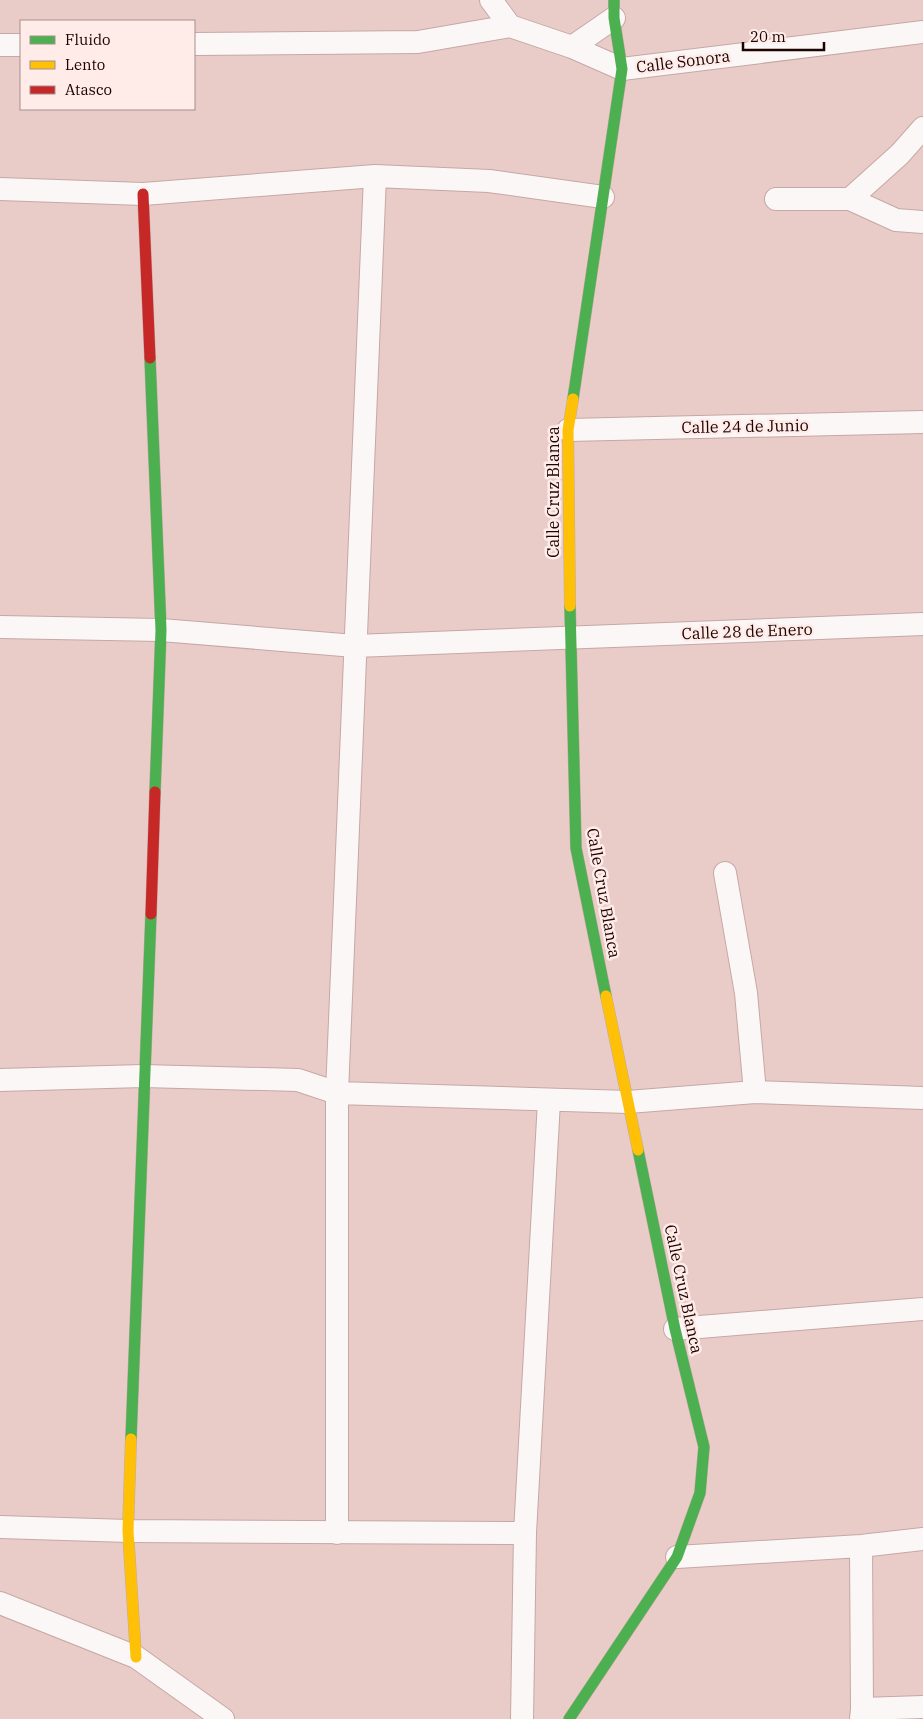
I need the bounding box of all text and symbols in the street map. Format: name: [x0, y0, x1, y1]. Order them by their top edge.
legend: [20, 20, 195, 110]
scale bar: [743, 20, 824, 52]
text: 20 m: [750, 27, 786, 46]
text: Fluido: [65, 30, 110, 49]
street label: Calle Sonora: [635, 45, 731, 77]
text: Lento: [65, 55, 105, 74]
text: Atasco: [65, 80, 112, 99]
street label: Calle 24 de Junio: [681, 415, 809, 437]
street label: Calle Cruz Blanca: [543, 426, 563, 558]
street label: Calle 28 de Enero: [681, 619, 813, 643]
street label: Calle Cruz Blanca: [583, 826, 625, 960]
street label: Calle Cruz Blanca: [661, 1223, 708, 1356]

